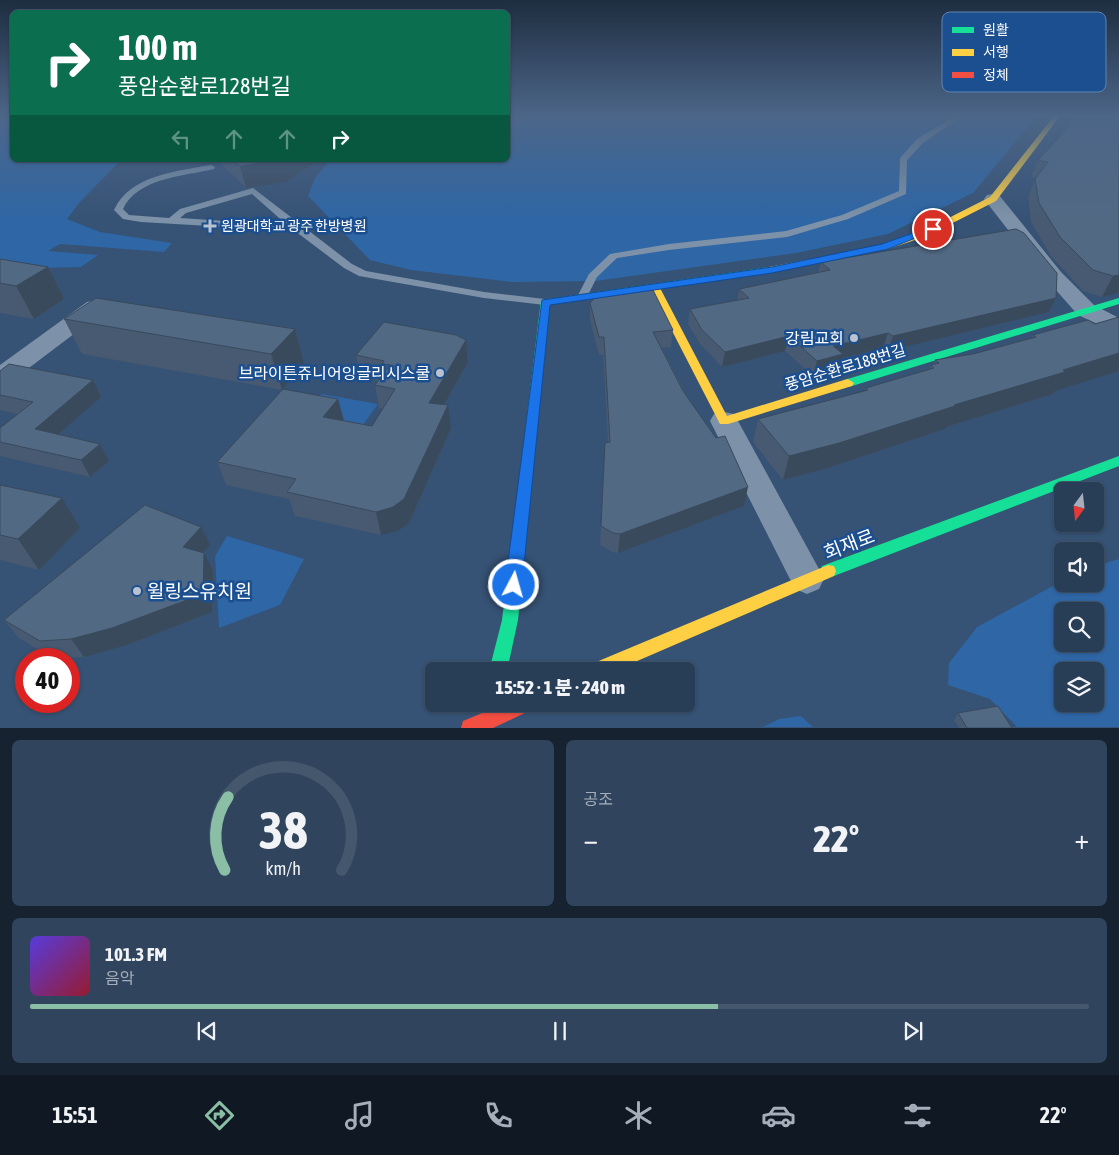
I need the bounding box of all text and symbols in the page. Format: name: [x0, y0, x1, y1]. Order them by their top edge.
legend: [942, 12, 1106, 92]
text: 원활: [983, 22, 1009, 38]
text: 100 m: [118, 27, 197, 67]
icon: right: [35, 30, 100, 95]
text: 서행: [983, 44, 1009, 60]
text: 정체: [983, 67, 1009, 83]
text: 풍암순환로128번길: [118, 73, 291, 99]
icon: left: [167, 125, 195, 153]
icon: ahead: [220, 125, 248, 153]
icon: ahead: [273, 125, 301, 153]
icon: right: [326, 125, 354, 153]
pin: [912, 208, 954, 250]
icon: arrive: [919, 215, 947, 243]
place label: 원광대학교 광주 한방병원: [221, 218, 367, 234]
marker: 원광대학교 광주 한방병원: [203, 219, 217, 233]
place label: 강림교회: [785, 329, 844, 347]
marker: 강림교회: [848, 332, 860, 344]
street label: 풍암순환로188번길: [782, 340, 908, 394]
place label: 브라이튼쥬니어잉글리시스쿨: [239, 364, 430, 382]
marker: 브라이튼쥬니어잉글리시스쿨: [434, 367, 446, 379]
north arrow: [1054, 482, 1104, 532]
map controls: [1054, 482, 1104, 712]
street label: 회재로: [821, 524, 877, 564]
button: sound: [1054, 542, 1104, 592]
position arrow: [487, 558, 539, 610]
place label: 윌링스유치원: [147, 580, 252, 602]
marker: 윌링스유치원: [131, 585, 143, 597]
button: search: [1054, 602, 1104, 652]
speed limit sign: 40: [15, 648, 80, 713]
button: layers: [1054, 662, 1104, 712]
text: 15:52 · 1 분 · 240 m: [495, 676, 625, 698]
text: 공조: [584, 790, 613, 808]
text: 38: [258, 800, 307, 860]
text: 22°: [813, 817, 859, 860]
text: −: [584, 823, 598, 855]
text: +: [1074, 823, 1089, 855]
text: km/h: [265, 858, 300, 879]
text: 101.3 FM: [105, 943, 167, 965]
text: 음악: [105, 969, 134, 987]
icon: previous: [193, 1017, 221, 1045]
icon: pause: [546, 1017, 574, 1045]
icon: next: [899, 1017, 927, 1045]
icon: directions: [202, 1098, 237, 1133]
icon: music: [342, 1098, 377, 1133]
icon: phone: [481, 1098, 516, 1133]
icon: climate: [621, 1098, 656, 1133]
icon: car: [761, 1098, 796, 1133]
icon: filters: [900, 1098, 935, 1133]
text: 15:51: [52, 1102, 98, 1128]
text: 22°: [1040, 1102, 1067, 1128]

